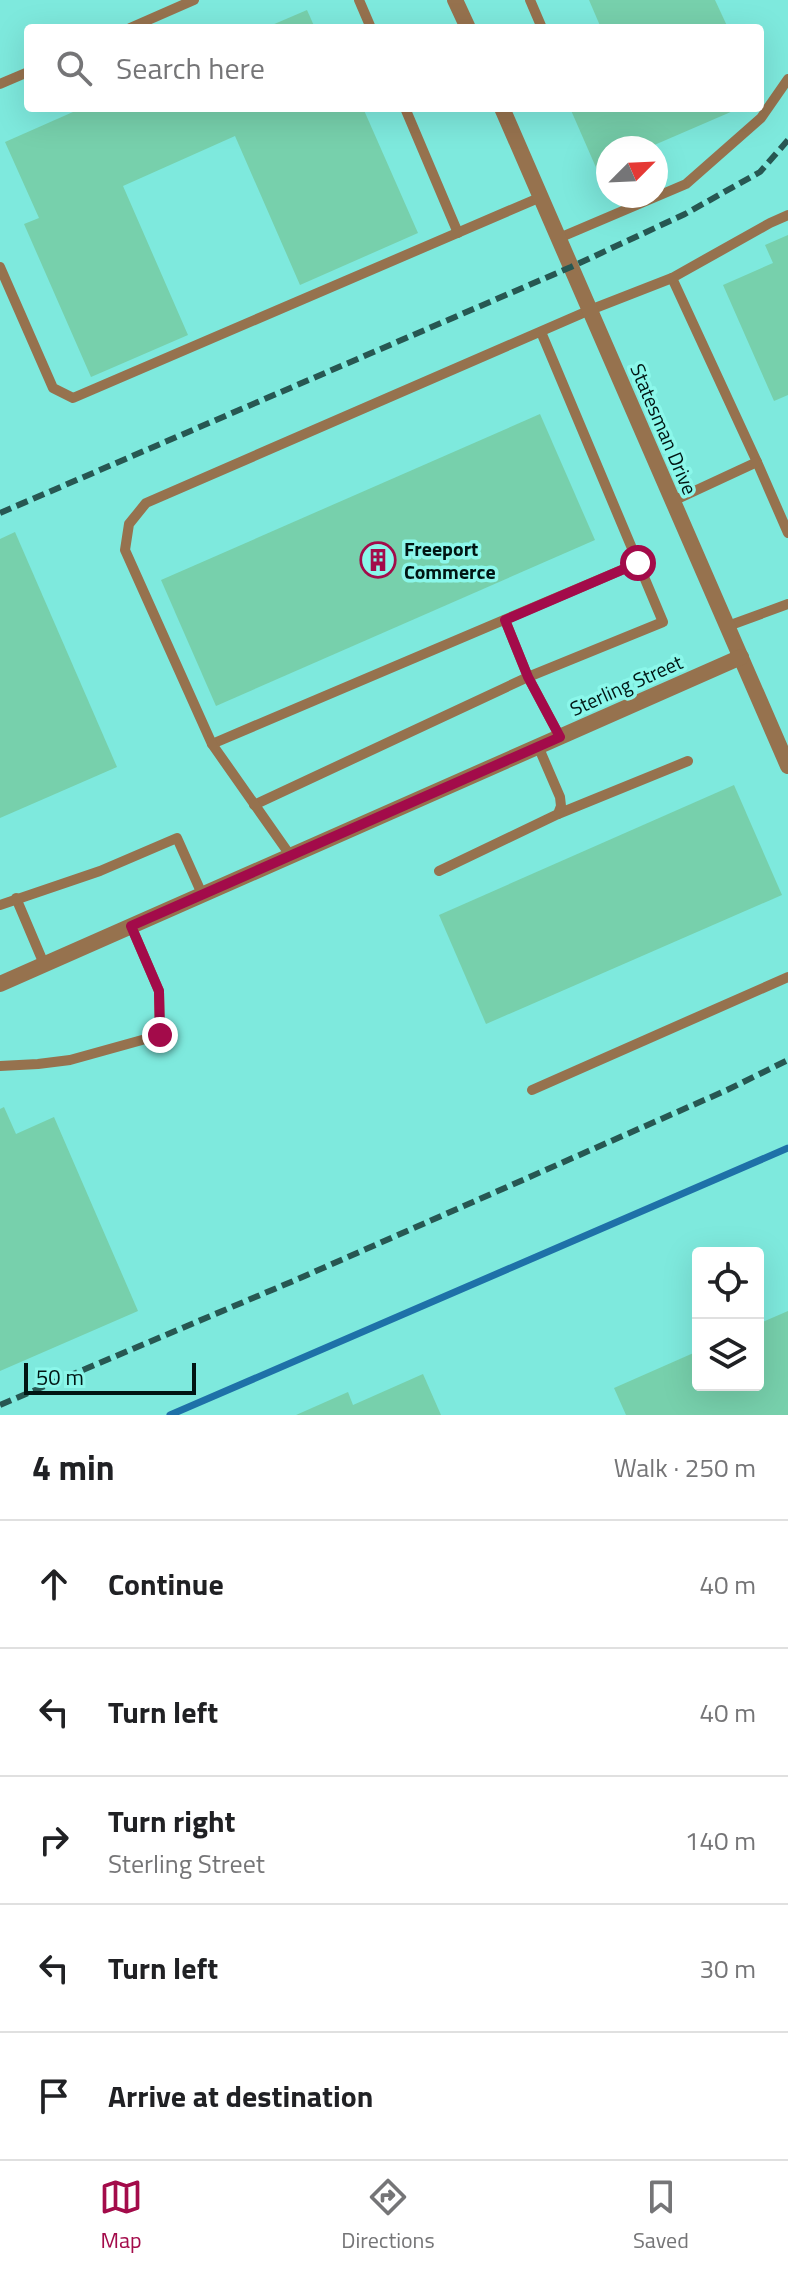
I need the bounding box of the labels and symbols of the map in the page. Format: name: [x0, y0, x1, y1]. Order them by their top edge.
north arrow: [596, 136, 668, 208]
street label: Statesman Drive: [622, 359, 706, 499]
place label: Freeport Commerce: [404, 533, 496, 587]
building icon: Freeport Commerce: [359, 541, 397, 579]
route start: [620, 545, 656, 581]
street label: Sterling Street: [565, 646, 687, 724]
route end: [142, 1017, 178, 1053]
scale bar: [24, 1359, 196, 1395]

